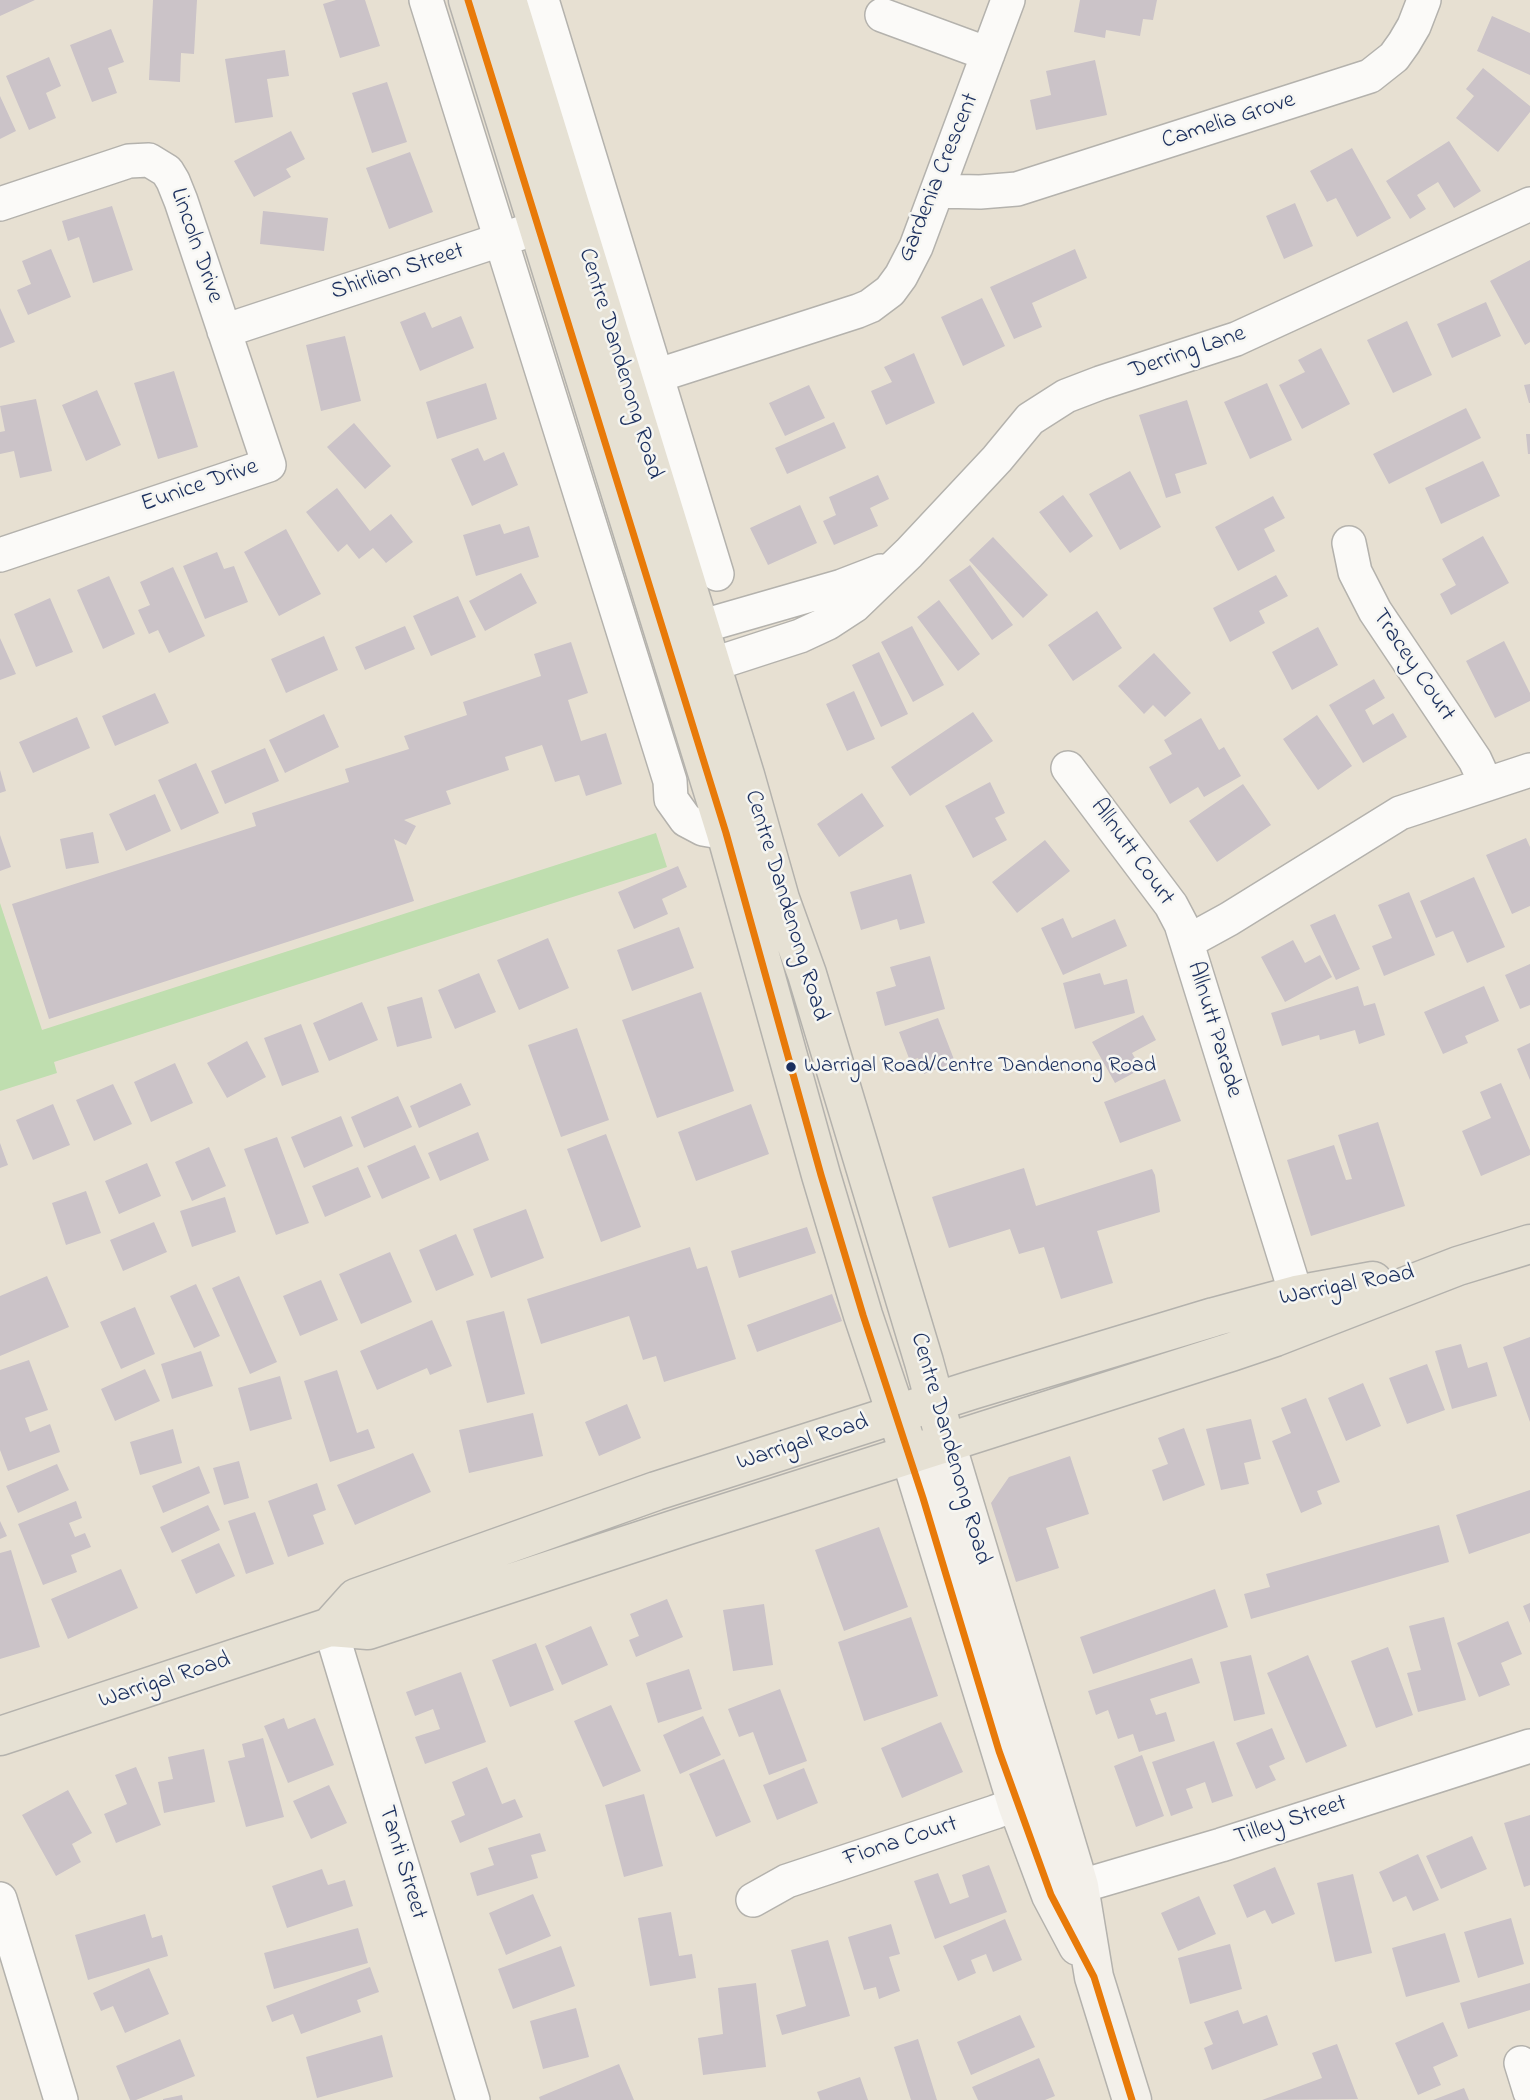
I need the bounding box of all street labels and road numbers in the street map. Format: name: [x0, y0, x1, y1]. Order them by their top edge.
street label: Camelia Grove: [1159, 87, 1299, 157]
street label: Gardenia Crescent: [893, 89, 987, 267]
street label: Lincoln Drive: [162, 185, 228, 307]
street label: Shirlian Street: [328, 238, 468, 308]
street label: Centre Dandenong Road: [570, 245, 668, 483]
street label: Derring Lane: [1126, 321, 1250, 387]
street label: Eunice Drive: [138, 454, 262, 520]
street label: Tracey Court: [1364, 604, 1460, 728]
street label: Centre Dandenong Road: [736, 787, 834, 1025]
street label: Allnutt Court: [1083, 794, 1179, 912]
street label: Allnutt Parade: [1179, 959, 1247, 1101]
street label: Warrigal Road: [1277, 1260, 1417, 1314]
street label: Centre Dandenong Road: [902, 1330, 996, 1568]
street label: Warrigal Road: [734, 1409, 872, 1479]
street label: Warrigal Road: [96, 1647, 234, 1717]
street label: Tilley Street: [1231, 1790, 1351, 1854]
street label: Tanti Street: [370, 1803, 432, 1923]
street label: Fiona Court: [840, 1811, 962, 1875]

